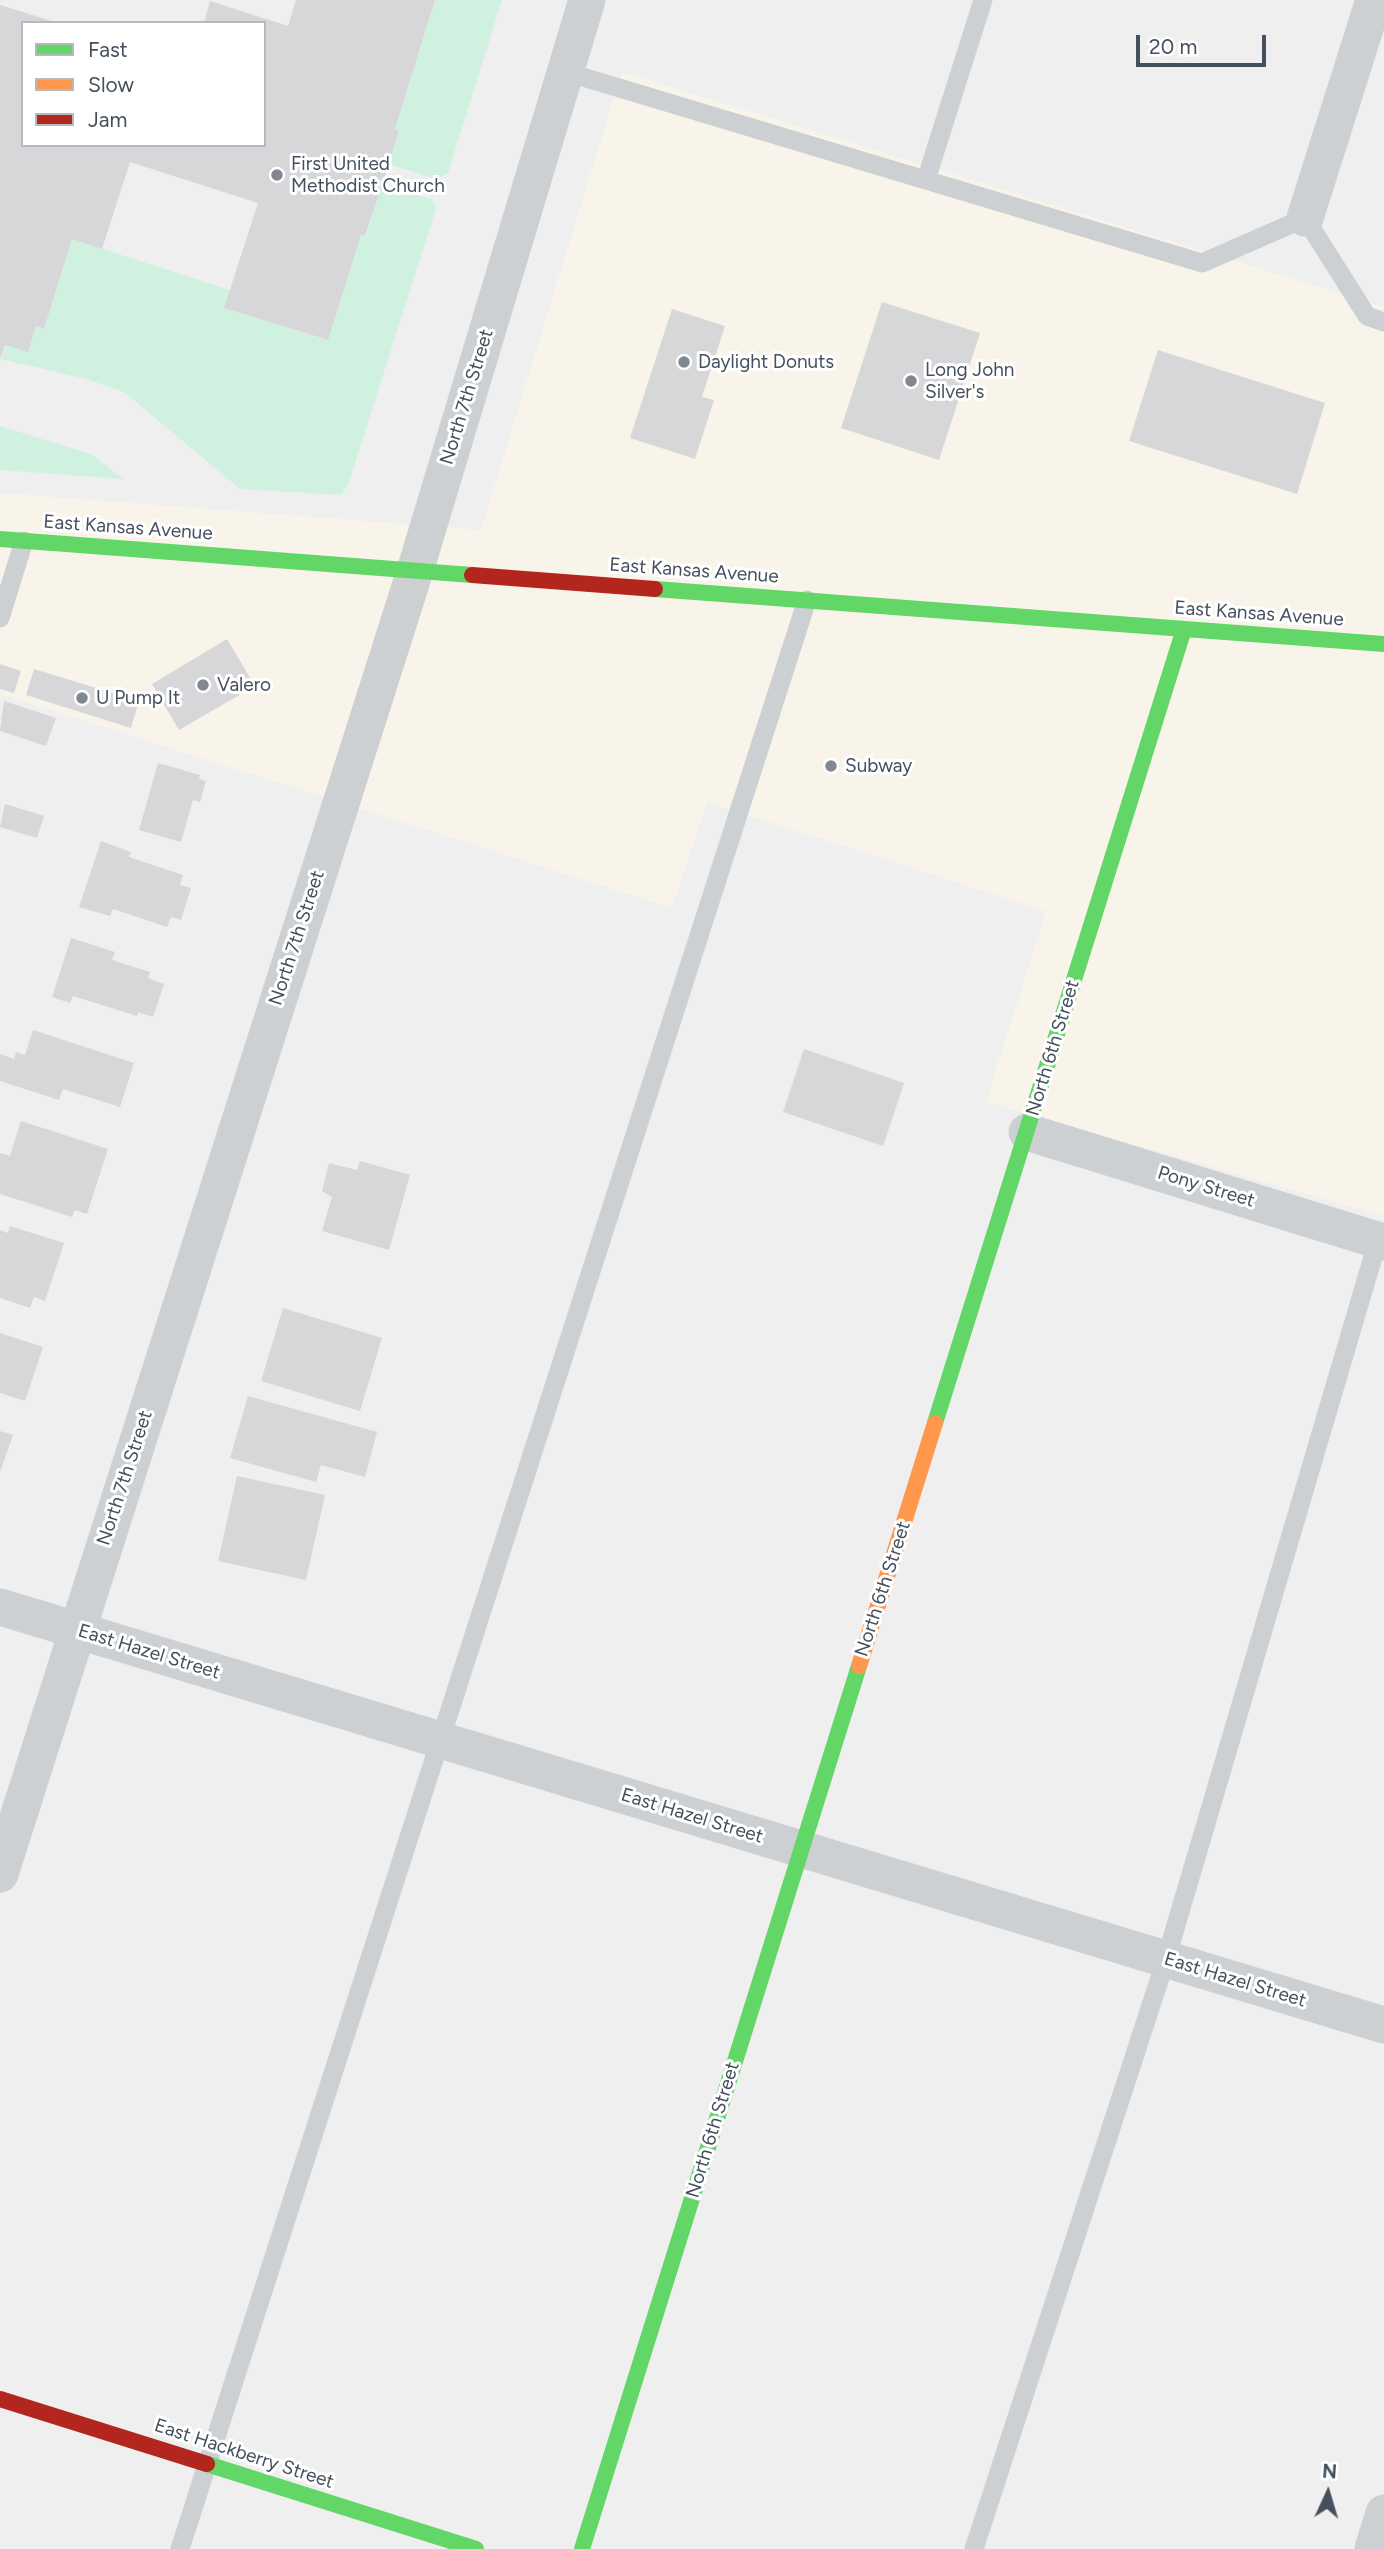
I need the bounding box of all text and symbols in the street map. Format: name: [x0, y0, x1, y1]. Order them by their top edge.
legend: [21, 21, 266, 147]
scale bar: [1139, 21, 1268, 65]
text: 20 m: [1149, 34, 1197, 59]
text: Fast: [88, 37, 128, 62]
text: Slow: [88, 72, 134, 97]
text: Jam: [88, 107, 127, 132]
place label: First United Methodist Church: [291, 153, 445, 197]
marker: First United Methodist Church: [269, 167, 285, 183]
street label: North 7th Street: [436, 326, 498, 468]
place label: Daylight Donuts: [698, 351, 834, 373]
marker: Daylight Donuts: [676, 354, 692, 370]
place label: Long John Silver's: [925, 359, 1014, 403]
marker: Long John Silver's: [903, 373, 919, 389]
street label: East Kansas Avenue: [43, 511, 213, 545]
street label: East Kansas Avenue: [609, 554, 779, 588]
street label: East Kansas Avenue: [1174, 597, 1344, 631]
place label: Valero: [217, 674, 271, 696]
marker: Valero: [195, 677, 211, 693]
place label: U Pump It: [96, 687, 180, 709]
marker: U Pump It: [74, 690, 90, 706]
place label: Subway: [845, 755, 912, 777]
marker: Subway: [823, 758, 839, 774]
street label: North 7th Street: [264, 868, 330, 1008]
street label: North 6th Street: [1021, 977, 1085, 1119]
street label: Pony Street: [1155, 1161, 1257, 1213]
street label: North 7th Street: [92, 1408, 158, 1548]
street label: North 6th Street: [850, 1518, 916, 1660]
street label: East Hazel Street: [75, 1620, 223, 1684]
street label: East Hazel Street: [618, 1784, 766, 1848]
street label: East Hazel Street: [1161, 1948, 1309, 2012]
street label: North 6th Street: [681, 2059, 745, 2201]
street label: East Hackberry Street: [151, 2414, 337, 2494]
north arrow: [1293, 2458, 1363, 2528]
text: N: [1321, 2460, 1338, 2484]

